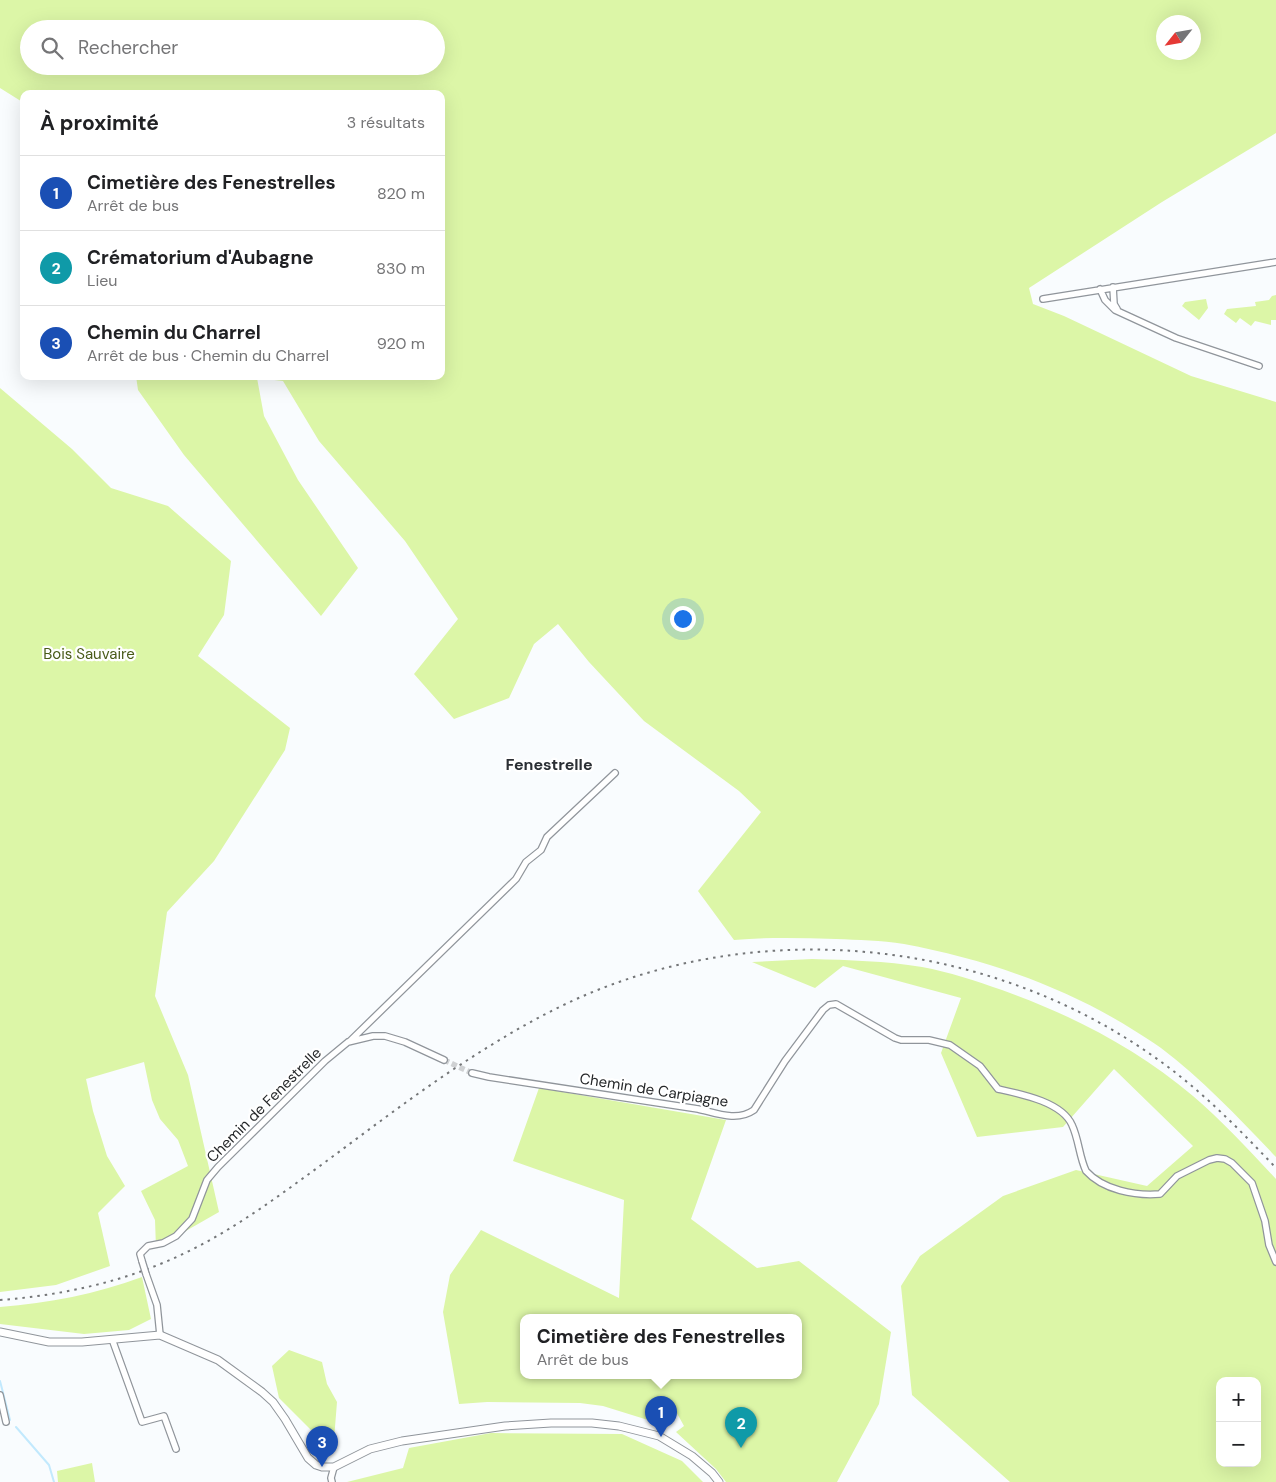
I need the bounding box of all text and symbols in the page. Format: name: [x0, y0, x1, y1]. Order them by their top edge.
north arrow: [1156, 15, 1201, 60]
search box: [20, 20, 445, 75]
icon: search: [38, 34, 66, 62]
text: Rechercher: [78, 35, 178, 60]
text: À proximité: [40, 109, 159, 137]
text: 3 résultats: [347, 112, 425, 133]
text: Cimetière des Fenestrelles: [87, 170, 336, 195]
text: 1: [53, 183, 59, 204]
text: 820 m: [377, 183, 425, 204]
text: Arrêt de bus: [87, 195, 179, 216]
text: Crématorium d'Aubagne: [87, 245, 314, 270]
text: 2: [51, 258, 61, 279]
text: 830 m: [376, 258, 425, 279]
text: Lieu: [87, 270, 118, 291]
text: Chemin du Charrel: [87, 320, 261, 345]
text: 3: [51, 333, 61, 354]
text: 920 m: [377, 333, 425, 354]
text: Arrêt de bus · Chemin du Charrel: [87, 345, 329, 366]
your location: [670, 606, 696, 632]
park label: Bois Sauvaire: [43, 644, 135, 664]
district label: Fenestrelle: [505, 754, 593, 775]
street label: Chemin de Fenestrelle: [202, 1043, 326, 1167]
street label: Chemin de Carpiagne: [578, 1068, 730, 1112]
popup: [520, 1314, 802, 1379]
text: Cimetière des Fenestrelles: [537, 1324, 785, 1349]
text: Arrêt de bus: [537, 1349, 629, 1370]
map controls: [1216, 1377, 1261, 1467]
button: +: [1216, 1377, 1261, 1422]
pin: 1: [645, 1396, 677, 1437]
pin: 2: [725, 1407, 757, 1448]
button: −: [1216, 1422, 1261, 1467]
pin: 3: [306, 1426, 338, 1467]

